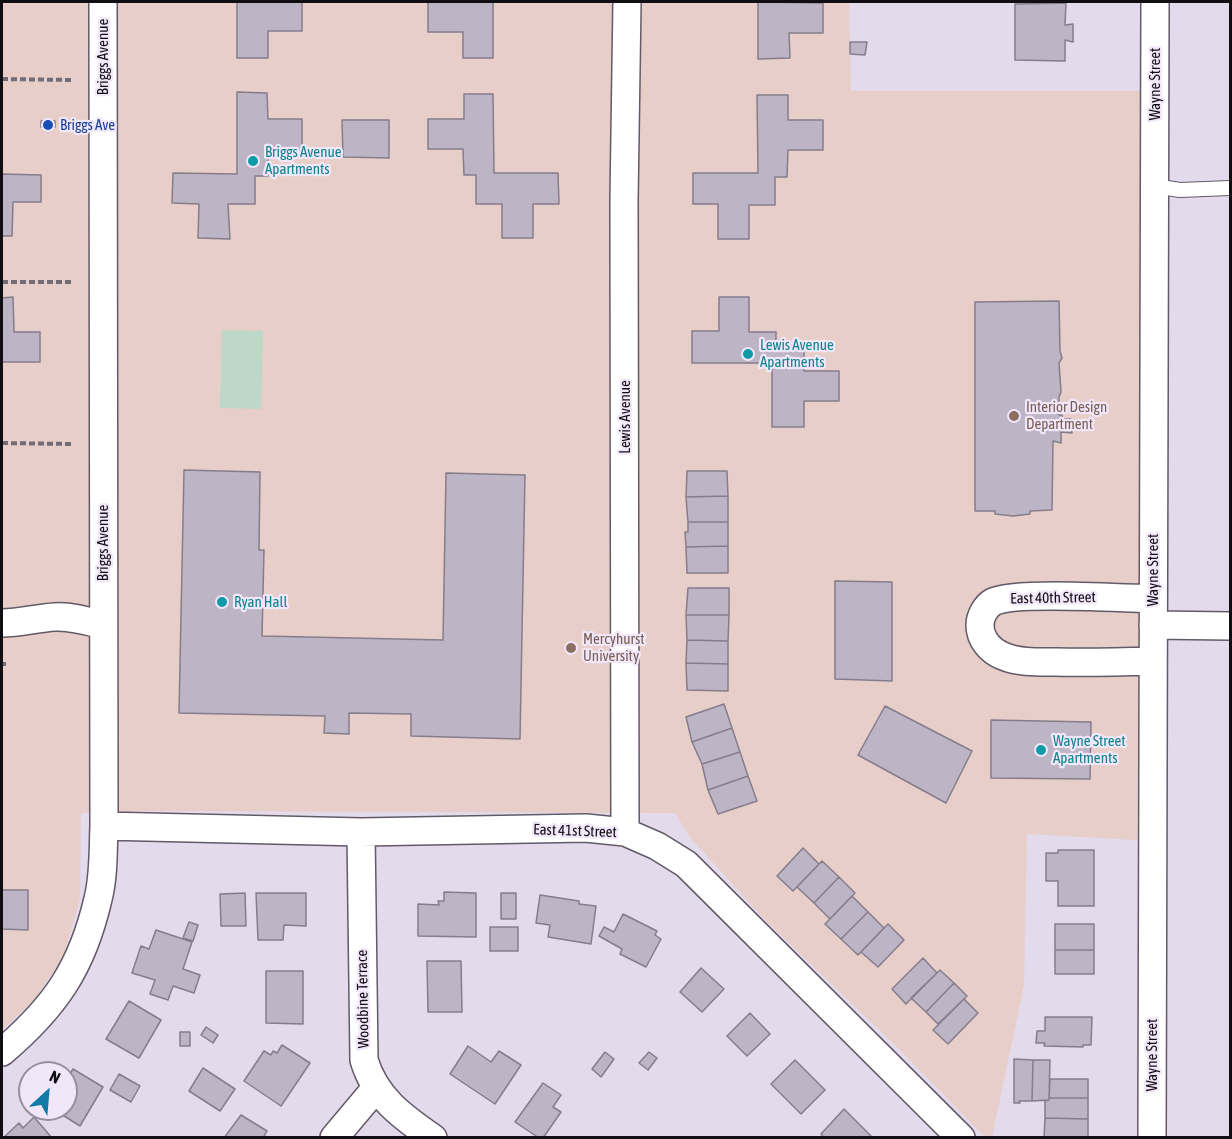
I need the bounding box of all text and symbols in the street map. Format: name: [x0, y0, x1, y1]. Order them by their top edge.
street label: Briggs Avenue: [94, 19, 112, 95]
street label: Wayne Street: [1146, 48, 1164, 120]
place label: Briggs Ave: [60, 116, 115, 134]
marker: Briggs Ave: [41, 118, 55, 132]
place label: Briggs Avenue Apartments: [265, 143, 341, 178]
marker: Briggs Avenue Apartments: [246, 154, 260, 168]
place label: Lewis Avenue Apartments: [760, 336, 834, 371]
marker: Lewis Avenue Apartments: [741, 347, 755, 361]
street label: Lewis Avenue: [616, 380, 634, 454]
place label: Interior Design Department: [1026, 398, 1107, 433]
marker: Interior Design Department: [1007, 409, 1021, 423]
street label: Briggs Avenue: [94, 505, 112, 581]
street label: Wayne Street: [1144, 534, 1162, 606]
street label: East 40th Street: [1010, 588, 1096, 608]
place label: Ryan Hall: [234, 593, 287, 611]
marker: Ryan Hall: [215, 595, 229, 609]
place label: Mercyhurst University: [583, 630, 645, 665]
marker: Mercyhurst University: [564, 641, 578, 655]
place label: Wayne Street Apartments: [1053, 732, 1126, 767]
marker: Wayne Street Apartments: [1034, 743, 1048, 757]
street label: East 41st Street: [533, 821, 617, 841]
street label: Woodbine Terrace: [353, 949, 373, 1049]
street label: Wayne Street: [1143, 1019, 1161, 1091]
north arrow: [18, 1061, 78, 1121]
text: N: [47, 1066, 63, 1087]

